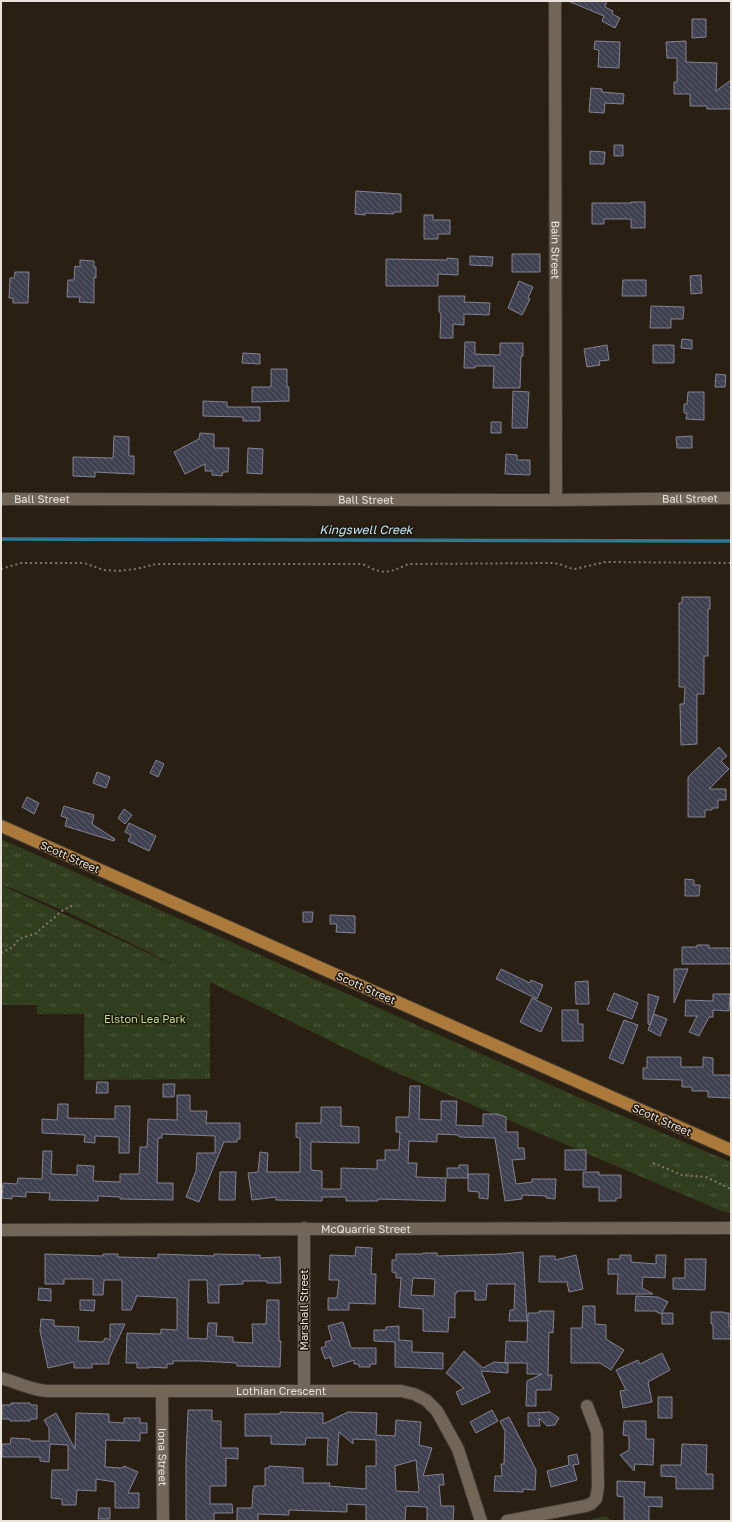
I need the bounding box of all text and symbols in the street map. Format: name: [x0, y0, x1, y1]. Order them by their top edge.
street label: Bain Street: [549, 221, 563, 279]
street label: Ball Street: [662, 491, 718, 505]
street label: Ball Street: [14, 492, 70, 505]
street label: Ball Street: [338, 493, 394, 506]
water label: Kingswell Creek: [319, 522, 414, 537]
street label: Scott Street: [38, 838, 102, 875]
street label: Scott Street: [334, 969, 398, 1006]
park label: Elston Lea Park: [104, 1012, 186, 1025]
street label: Scott Street: [630, 1101, 694, 1138]
street label: McQuarrie Street: [321, 1222, 411, 1235]
street label: Marshall Street: [297, 1269, 310, 1351]
street label: Lothian Crescent: [236, 1384, 326, 1397]
street label: Iona Street: [156, 1428, 170, 1486]

